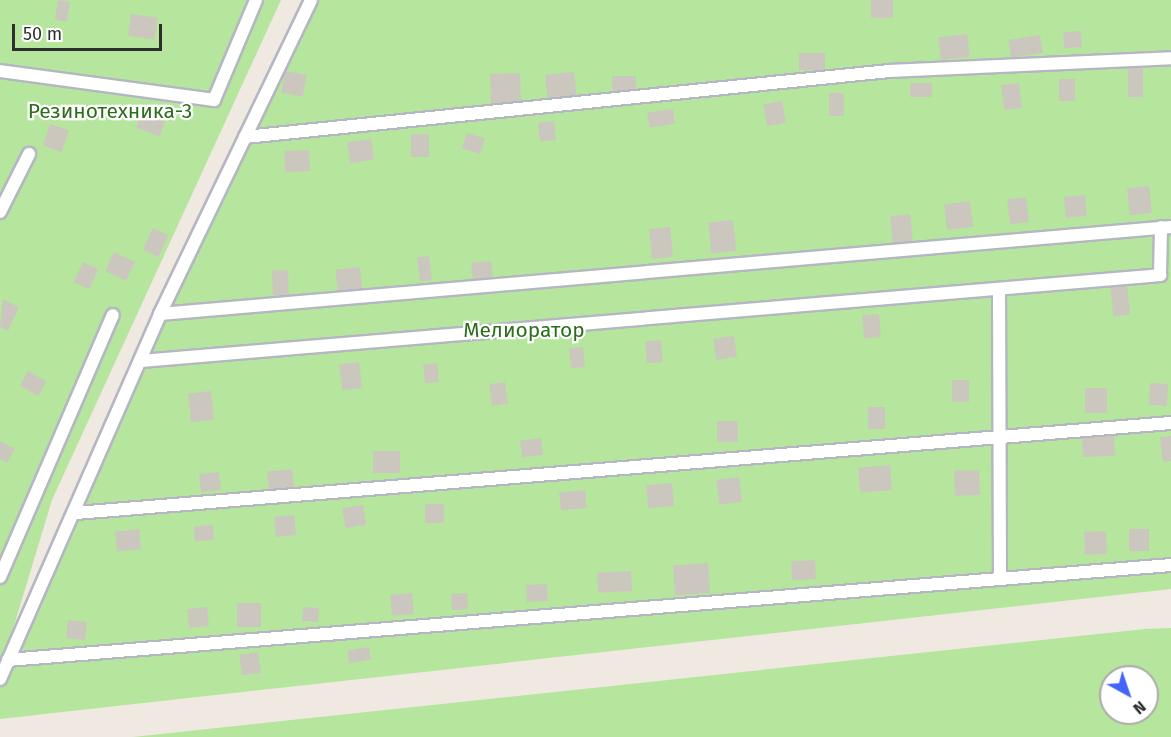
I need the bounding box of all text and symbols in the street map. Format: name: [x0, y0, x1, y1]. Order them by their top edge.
scale bar: [15, 12, 165, 50]
text: 50 m: [23, 23, 62, 45]
park label: Резинотехника-3: [28, 98, 192, 124]
park label: Мелиоратор: [463, 317, 585, 343]
north arrow: [1099, 665, 1159, 725]
text: N: [1129, 697, 1150, 718]

